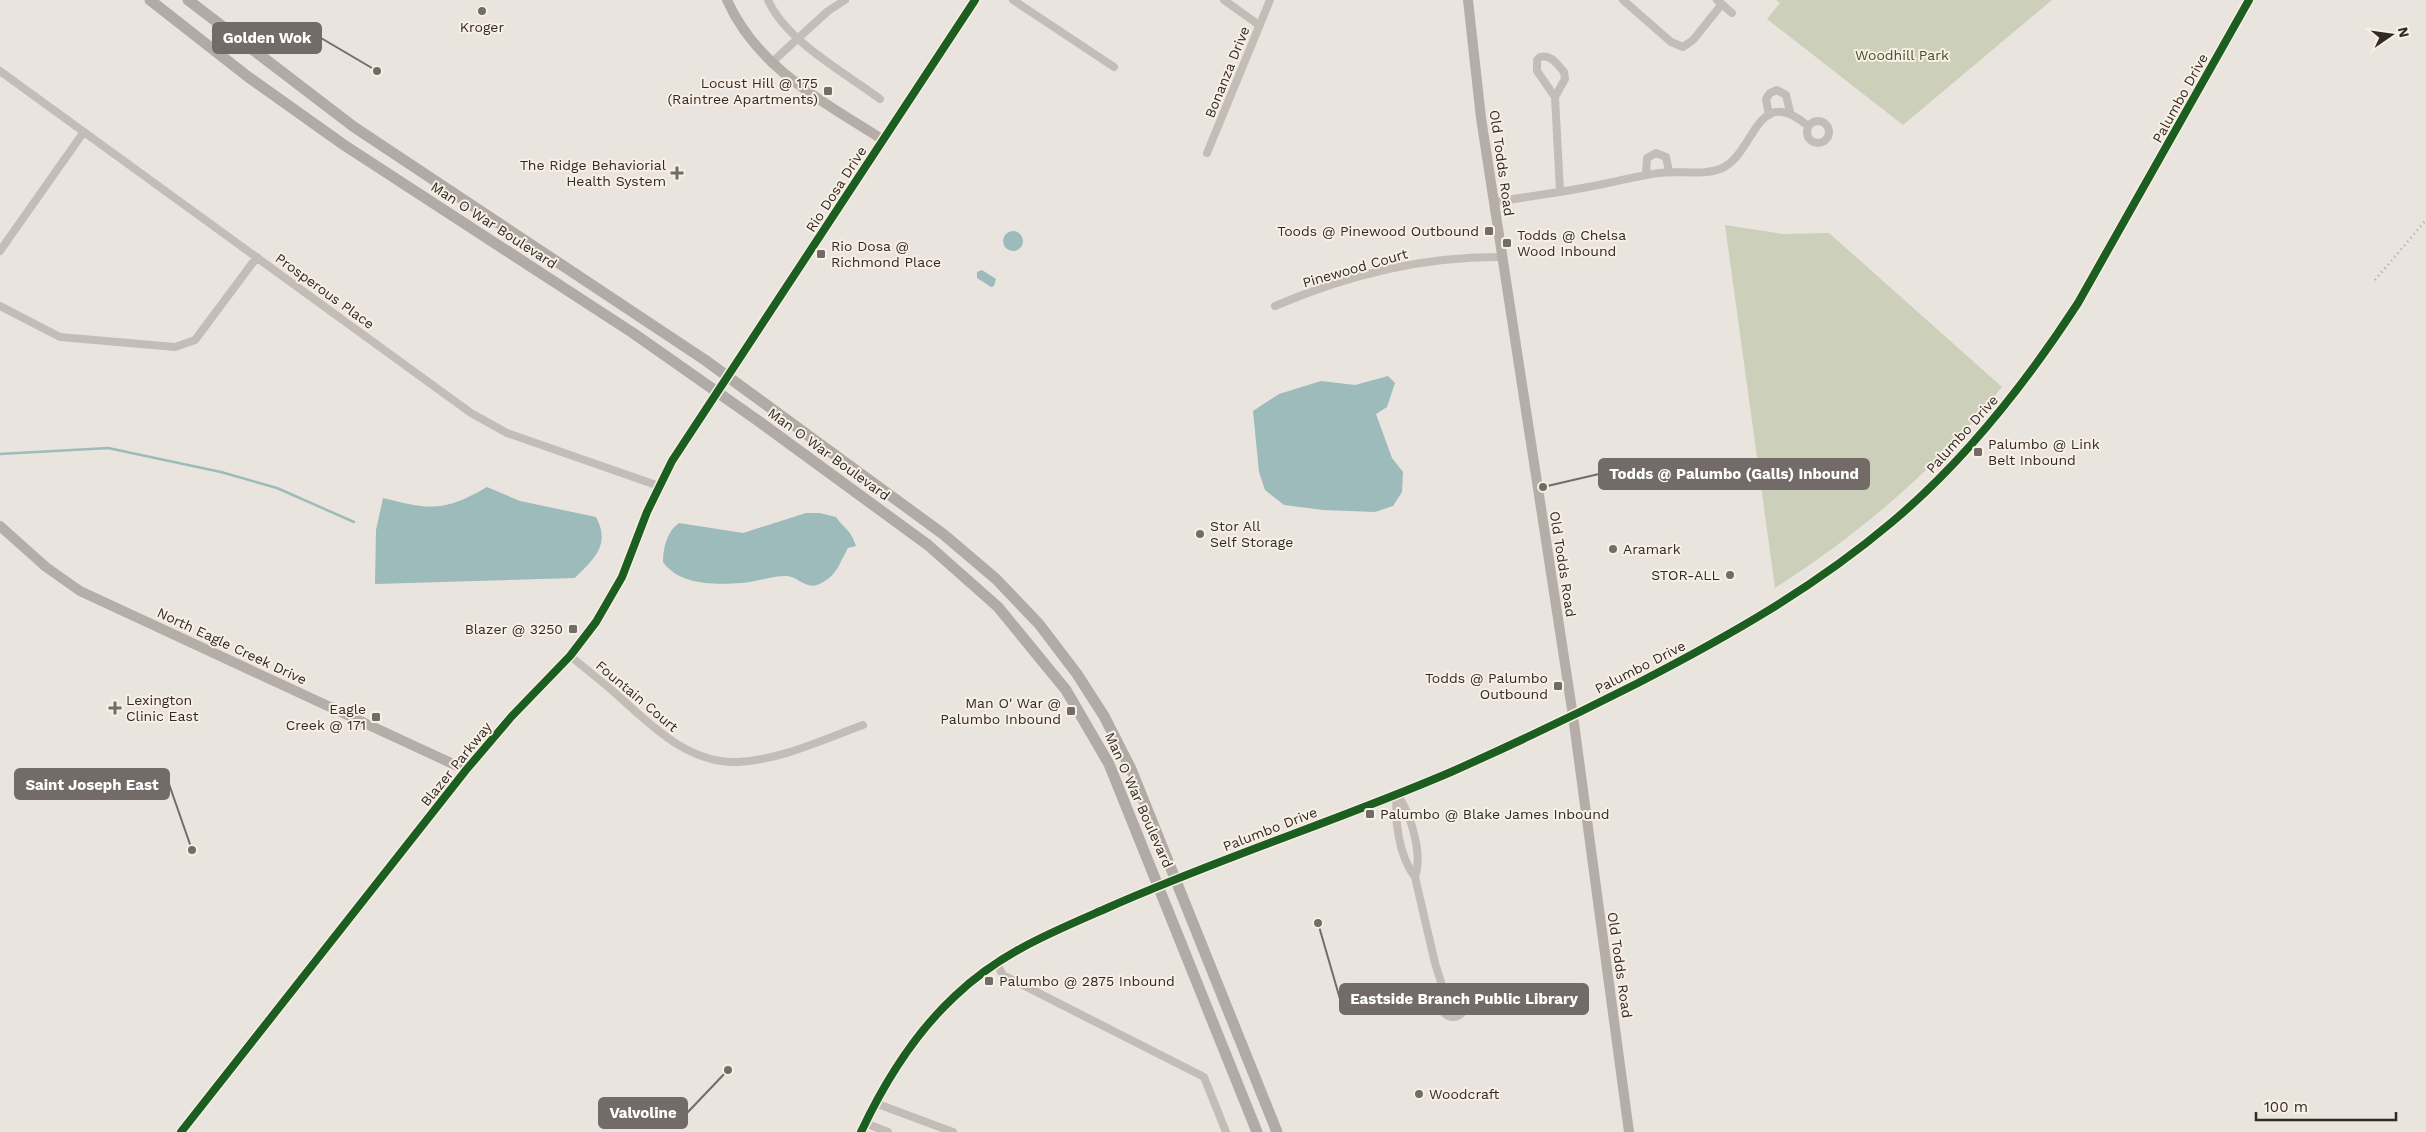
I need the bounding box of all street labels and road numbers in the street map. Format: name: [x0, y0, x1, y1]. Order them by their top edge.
street label: Bonanza Drive: [1201, 24, 1253, 120]
street label: Palumbo Drive: [2149, 51, 2211, 145]
street label: Old Todds Road: [1487, 109, 1517, 217]
street label: Rio Dosa Drive: [802, 143, 870, 235]
street label: Man O War Boulevard: [428, 178, 560, 272]
street label: Pinewood Court: [1301, 245, 1409, 291]
street label: Prosperous Place: [273, 250, 377, 332]
street label: Palumbo Drive: [1923, 392, 2001, 476]
street label: Man O War Boulevard: [765, 404, 893, 504]
street label: Old Todds Road: [1547, 510, 1579, 618]
street label: North Eagle Creek Drive: [155, 604, 309, 688]
street label: Palumbo Drive: [1592, 637, 1688, 697]
street label: Fountain Court: [593, 657, 681, 735]
street label: Blazer Parkway: [417, 718, 495, 809]
street label: Man O War Boulevard: [1102, 730, 1176, 870]
street label: Palumbo Drive: [1221, 804, 1319, 854]
street label: Old Todds Road: [1605, 911, 1635, 1019]

